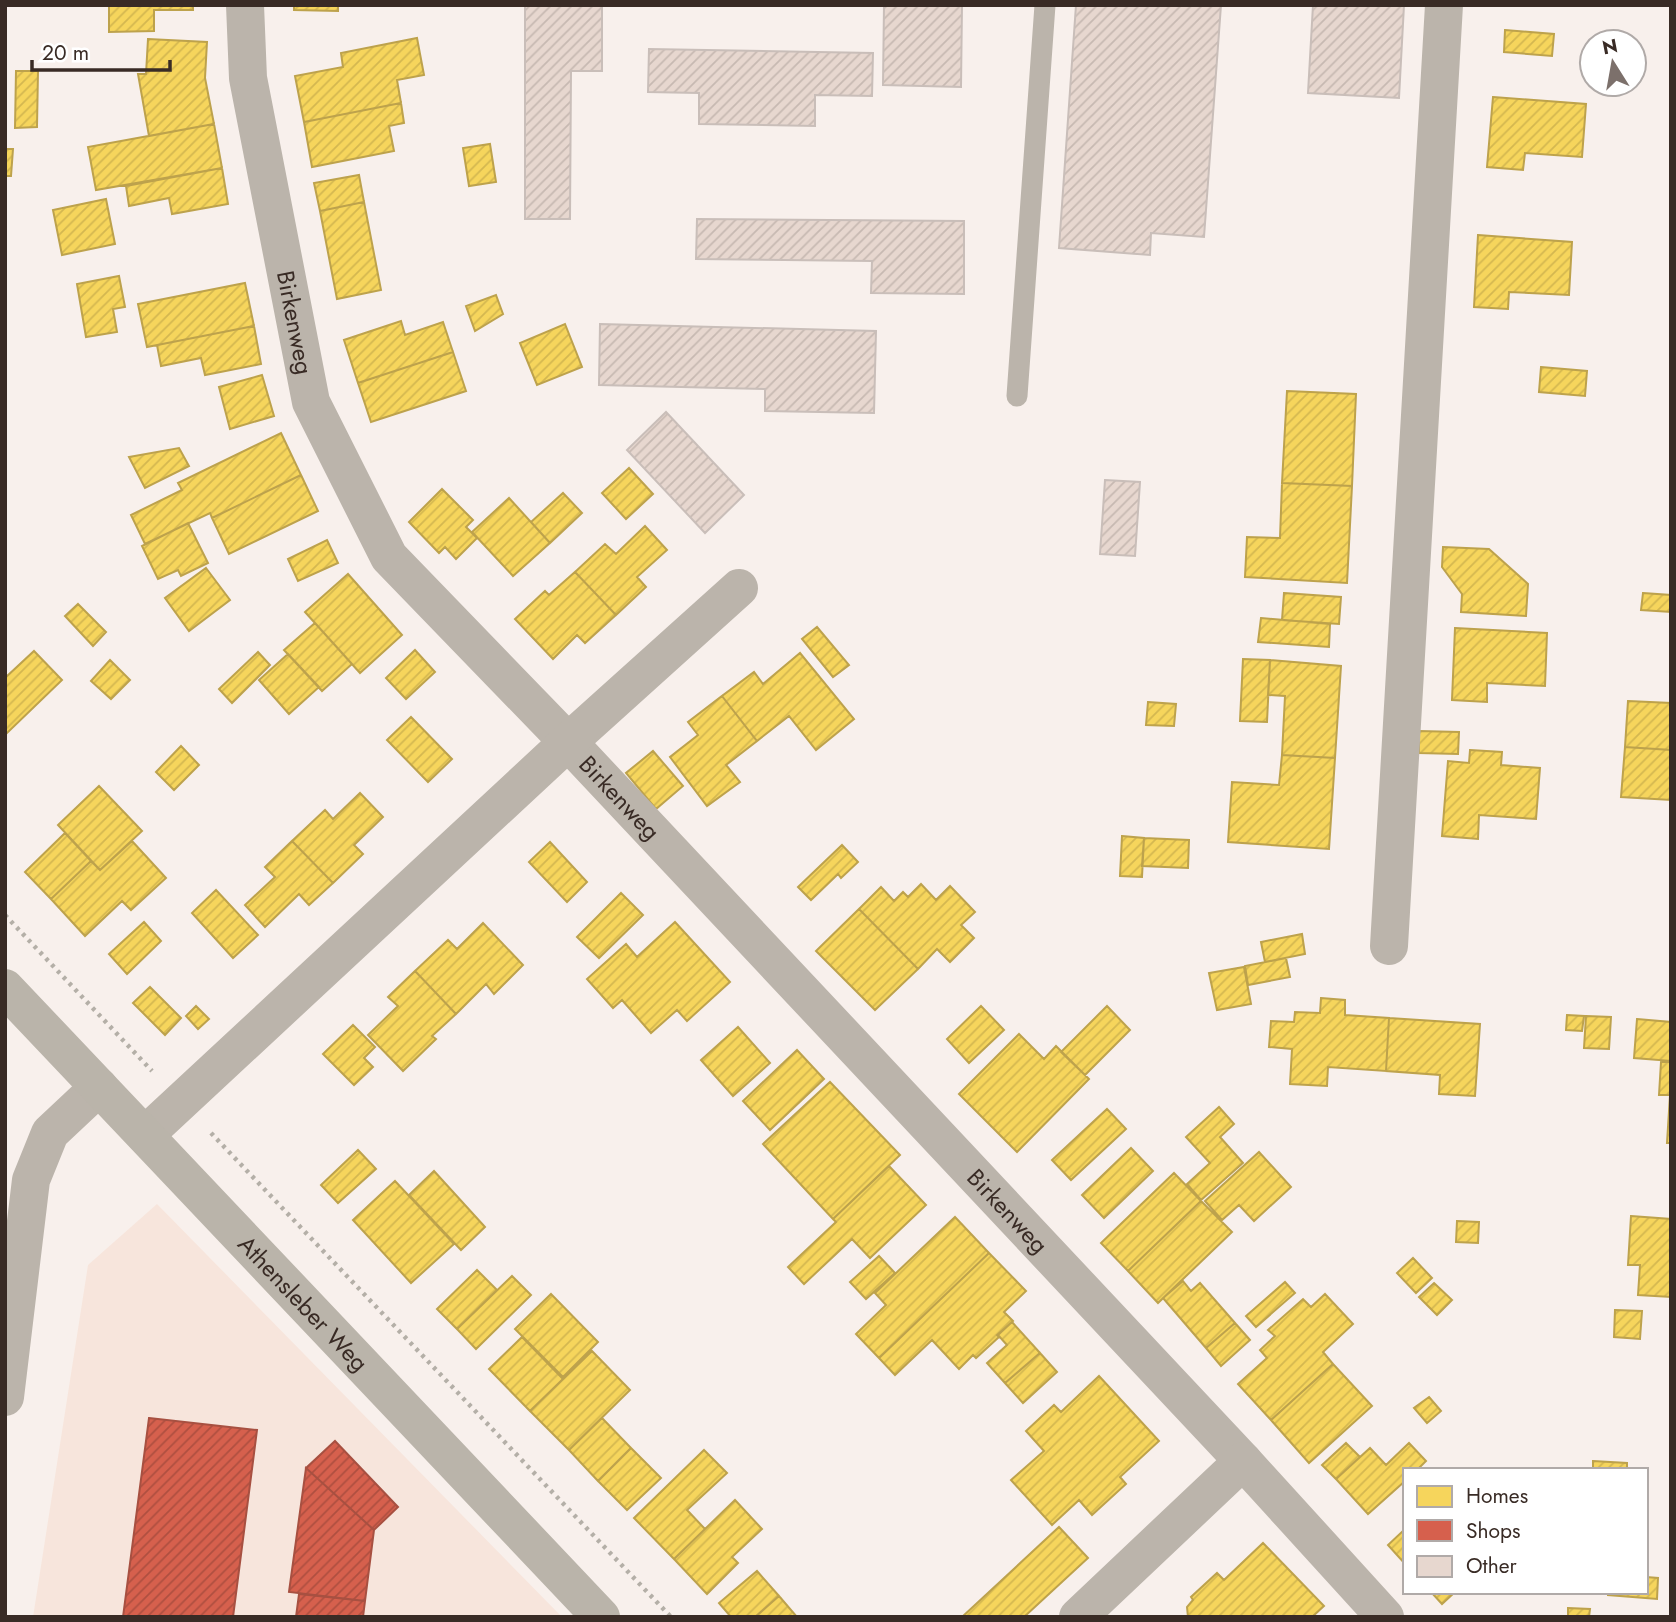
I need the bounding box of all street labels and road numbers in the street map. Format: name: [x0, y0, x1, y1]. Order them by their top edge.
street label: Birkenweg: [268, 267, 323, 377]
street label: Birkenweg: [571, 747, 669, 848]
street label: Birkenweg: [959, 1160, 1057, 1261]
street label: Athensleber Weg: [230, 1227, 377, 1379]

